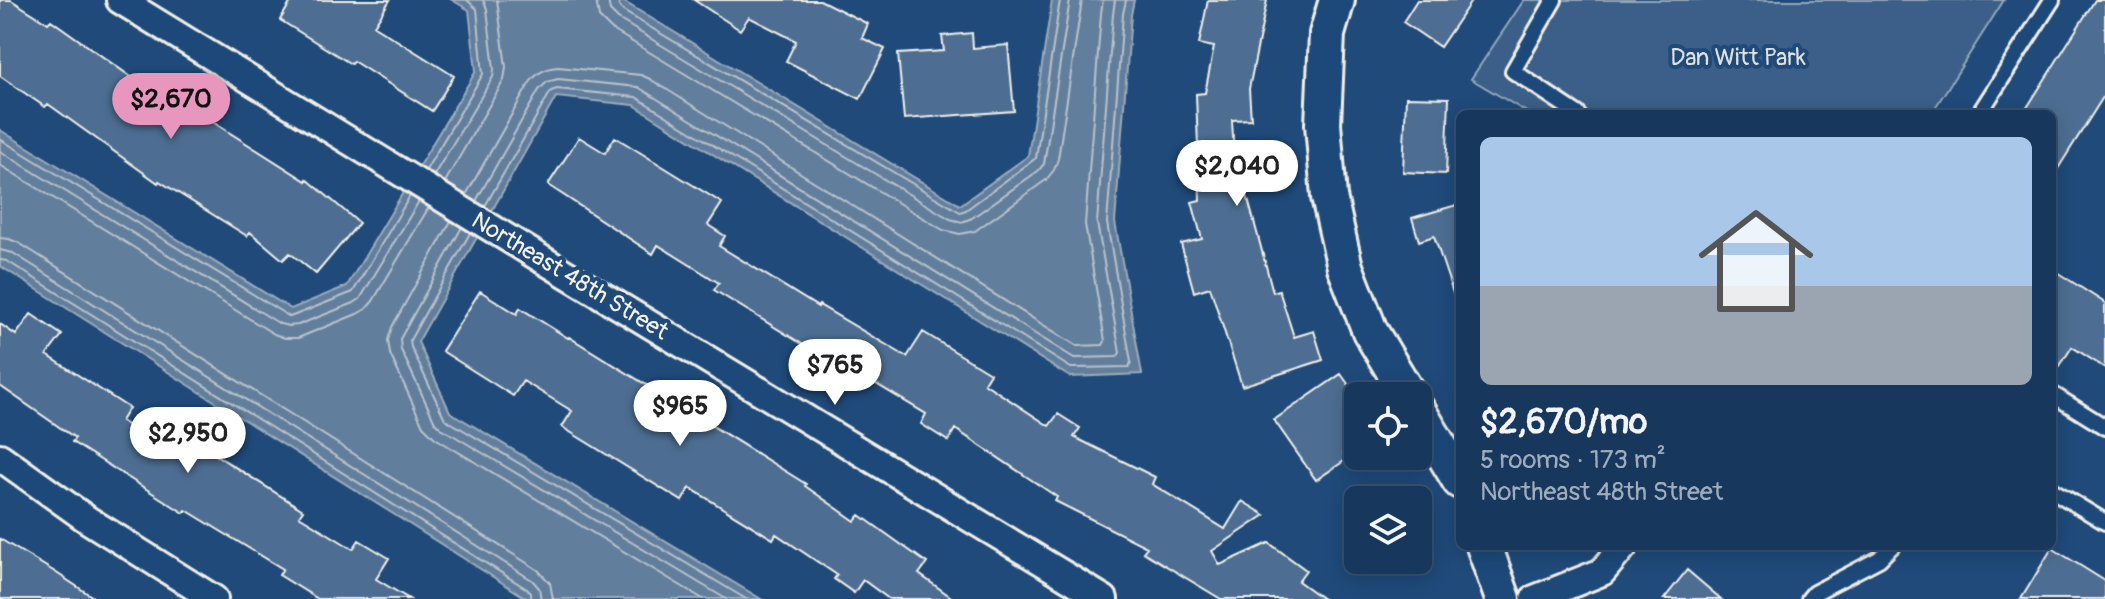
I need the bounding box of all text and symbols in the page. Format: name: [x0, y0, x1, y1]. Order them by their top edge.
park label: Dan Witt Park: [1670, 43, 1806, 72]
pin: $2,670: [106, 73, 236, 141]
text: $2,670: [130, 83, 212, 115]
pin: $2,040: [1172, 140, 1302, 208]
text: $2,040: [1194, 150, 1280, 182]
icon: home: [1684, 189, 1828, 333]
street label: Northeast 48th Street: [466, 206, 674, 346]
pin: $765: [788, 339, 882, 407]
text: $765: [806, 349, 864, 381]
pin: $965: [633, 380, 727, 448]
map controls: [1344, 382, 1432, 574]
button: locate: [1344, 382, 1432, 470]
text: $965: [652, 390, 708, 422]
text: $2,670/mo: [1480, 401, 1647, 444]
pin: $2,950: [123, 407, 253, 475]
text: $2,950: [148, 417, 228, 449]
text: 5 rooms · 173 m²: [1480, 444, 1666, 476]
text: Northeast 48th Street: [1480, 476, 1723, 508]
button: layers: [1344, 486, 1432, 574]

